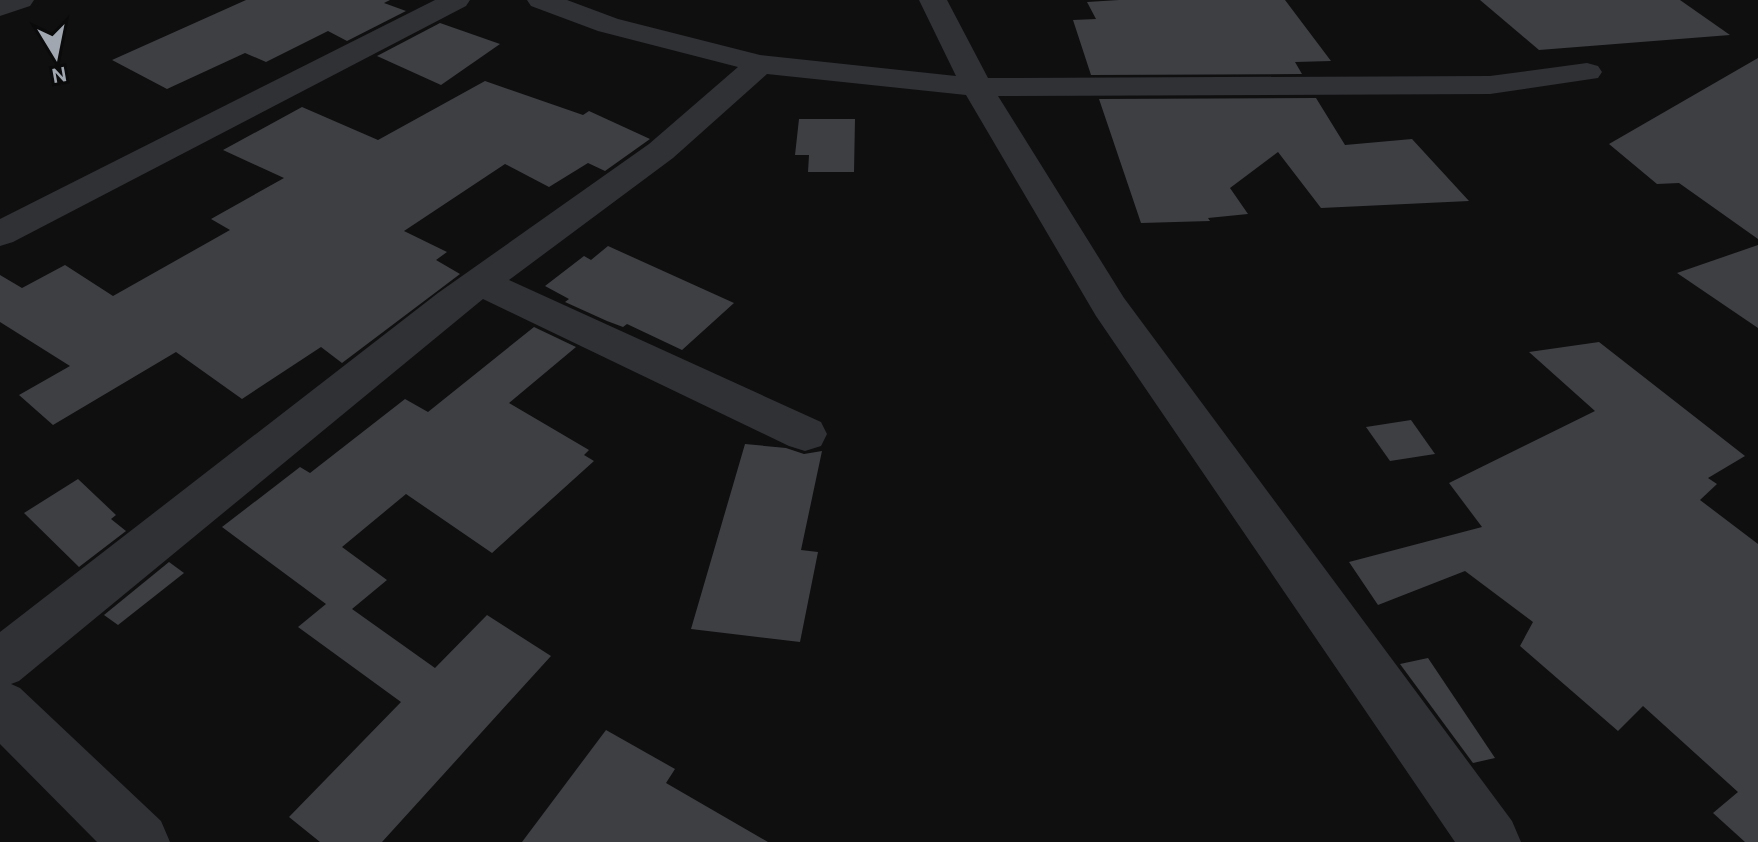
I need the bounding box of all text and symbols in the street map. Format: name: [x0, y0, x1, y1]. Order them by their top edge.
north arrow: [16, 16, 96, 96]
text: N: [49, 61, 69, 89]

